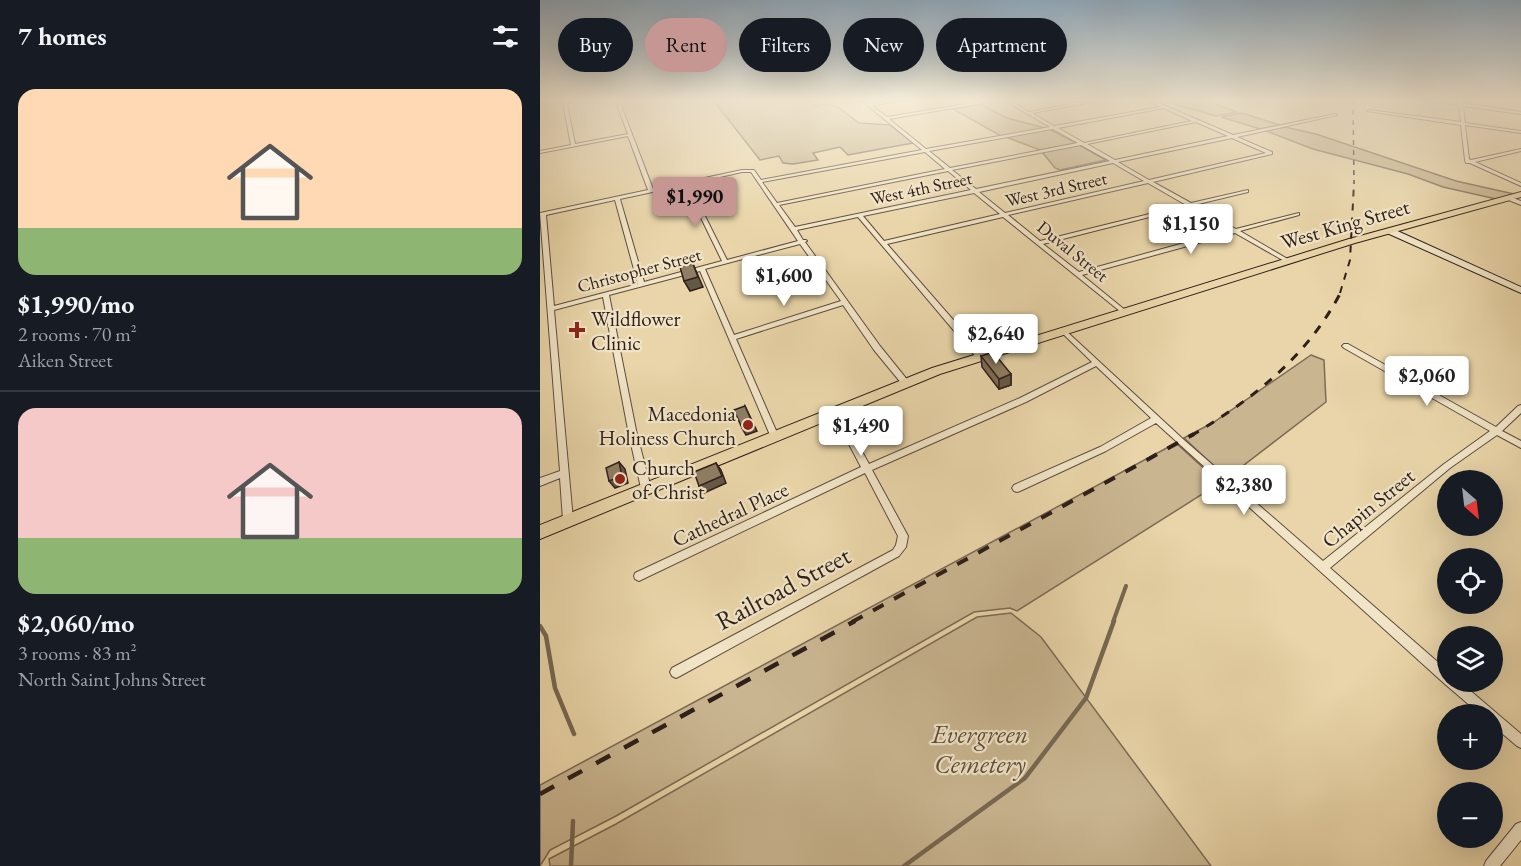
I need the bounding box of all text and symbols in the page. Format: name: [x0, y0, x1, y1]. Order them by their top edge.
chip: Buy: [558, 18, 633, 72]
chip: Rent: [645, 18, 727, 72]
chip: Filters: [739, 18, 831, 72]
chip: New: [843, 18, 924, 72]
chip: Apartment: [936, 18, 1067, 72]
text: 7 homes: [18, 19, 107, 53]
icon: filters: [489, 20, 522, 53]
icon: home: [216, 128, 324, 236]
street label: West 4th Street: [868, 166, 974, 210]
street label: West 3rd Street: [1003, 166, 1109, 212]
pin: $1,990: [646, 177, 744, 228]
text: $1,990: [667, 183, 723, 209]
street label: West King Street: [1277, 193, 1413, 255]
pin: $1,150: [1142, 204, 1240, 255]
text: $1,150: [1163, 210, 1219, 236]
street label: Duval Street: [1033, 215, 1114, 287]
street label: Christopher Street: [575, 242, 704, 298]
pin: $1,600: [735, 256, 833, 307]
text: $1,600: [756, 262, 812, 288]
text: $1,990/mo: [18, 287, 134, 321]
place label: Wildflower Clinic: [591, 305, 680, 356]
pin: $2,640: [947, 314, 1045, 365]
text: $2,640: [968, 320, 1024, 346]
text: 2 rooms · 70 m²: [18, 321, 137, 347]
marker: Wildflower Clinic: [568, 321, 586, 339]
text: Aiken Street: [18, 347, 112, 373]
pin: $2,060: [1378, 356, 1476, 407]
text: $2,060: [1399, 362, 1455, 388]
place label: Macedonia Holiness Church: [599, 400, 737, 451]
pin: $1,490: [812, 406, 910, 457]
text: $1,490: [833, 412, 889, 438]
marker: Macedonia Holiness Church: [741, 418, 755, 432]
icon: home: [216, 447, 324, 555]
place label: Church of Christ: [632, 454, 705, 505]
street label: Chapin Street: [1316, 462, 1420, 554]
pin: $2,380: [1195, 465, 1293, 516]
north arrow: [1437, 470, 1503, 536]
map controls: [1437, 470, 1503, 848]
text: $2,380: [1216, 471, 1272, 497]
marker: Church of Christ: [613, 472, 627, 486]
street label: Cathedral Place: [668, 475, 792, 553]
street label: Railroad Street: [709, 538, 857, 638]
button: locate: [1437, 548, 1503, 614]
text: $2,060/mo: [18, 606, 134, 640]
button: layers: [1437, 626, 1503, 692]
text: 3 rooms · 83 m²: [18, 640, 137, 666]
text: North Saint Johns Street: [18, 666, 206, 692]
button: +: [1437, 704, 1503, 770]
park label: Evergreen Cemetery: [931, 717, 1028, 781]
button: −: [1437, 782, 1503, 848]

